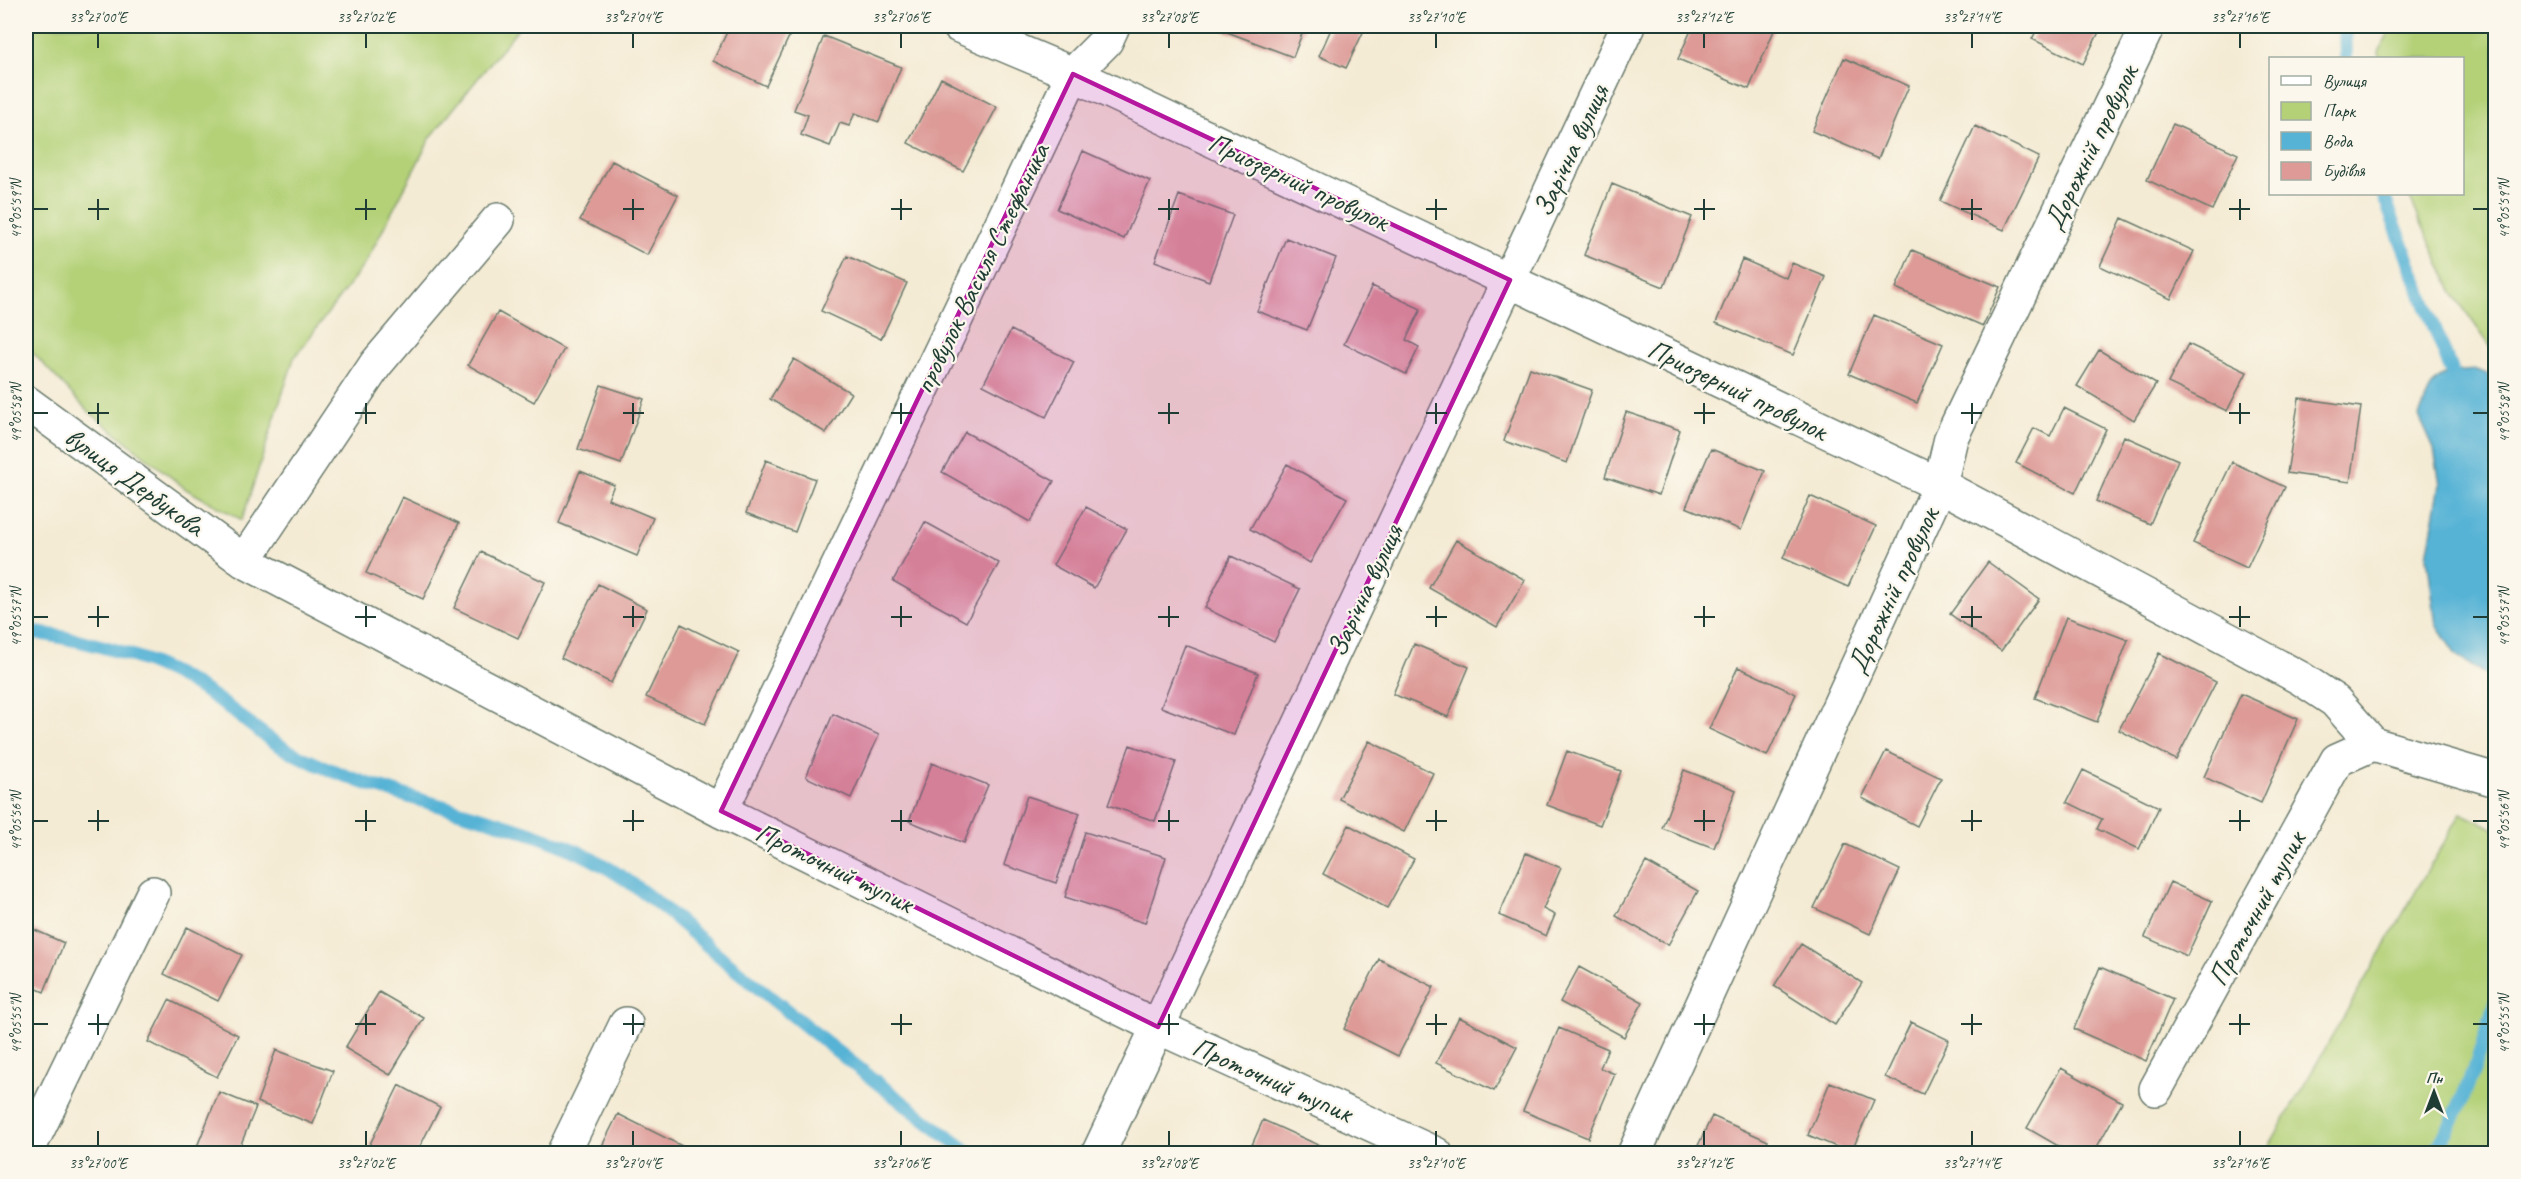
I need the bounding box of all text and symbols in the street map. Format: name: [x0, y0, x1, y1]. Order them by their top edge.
text: 33°27'00"E: [69, 8, 129, 27]
text: 33°27'02"E: [337, 8, 397, 27]
text: 33°27'04"E: [604, 8, 664, 27]
text: 33°27'06"E: [872, 8, 932, 27]
text: 33°27'08"E: [1140, 8, 1200, 27]
text: 33°27'10"E: [1407, 8, 1467, 27]
text: 33°27'12"E: [1675, 8, 1735, 27]
text: 33°27'14"E: [1943, 8, 2003, 27]
text: 33°27'16"E: [2211, 8, 2271, 27]
street label: Дорожній провулок: [2035, 56, 2147, 236]
legend: [2269, 57, 2464, 195]
text: Вулиця: [2323, 70, 2367, 92]
street label: Зарічна вулиця: [1525, 78, 1617, 222]
text: Парк: [2323, 100, 2357, 122]
street label: Приозерний провулок: [1203, 124, 1397, 240]
text: Вода: [2323, 130, 2354, 152]
street label: провулок Василя Стефаника: [906, 136, 1058, 399]
text: Будівля: [2323, 160, 2366, 182]
text: 49°05'59"N: [7, 176, 26, 239]
text: 49°05'59"N: [2495, 176, 2514, 239]
street label: Приозерний провулок: [1642, 331, 1836, 449]
text: 49°05'58"N: [7, 380, 26, 443]
text: 49°05'58"N: [2495, 380, 2514, 443]
street label: вулиця Дербукова: [58, 419, 213, 545]
street label: Дорожній провулок: [1839, 499, 1947, 679]
street label: Зарічна вулиця: [1319, 518, 1411, 662]
text: 49°05'57"N: [7, 584, 26, 647]
text: 49°05'57"N: [2495, 584, 2514, 647]
text: 49°05'56"N: [7, 788, 26, 851]
text: 49°05'56"N: [2495, 788, 2514, 851]
street label: Проточний тупик: [750, 814, 921, 922]
street label: Проточний тупик: [2200, 823, 2314, 992]
text: 49°05'55"N: [7, 991, 26, 1054]
text: 49°05'55"N: [2495, 991, 2514, 1054]
street label: Проточний тупик: [1187, 1029, 1360, 1131]
north arrow: [2404, 1062, 2464, 1122]
text: Пн: [2426, 1068, 2443, 1088]
text: 33°27'00"E: [69, 1154, 129, 1173]
text: 33°27'02"E: [337, 1154, 397, 1173]
text: 33°27'04"E: [604, 1154, 664, 1173]
text: 33°27'06"E: [872, 1154, 932, 1173]
text: 33°27'08"E: [1140, 1154, 1200, 1173]
text: 33°27'10"E: [1407, 1154, 1467, 1173]
text: 33°27'12"E: [1675, 1154, 1735, 1173]
text: 33°27'14"E: [1943, 1154, 2003, 1173]
text: 33°27'16"E: [2211, 1154, 2271, 1173]

